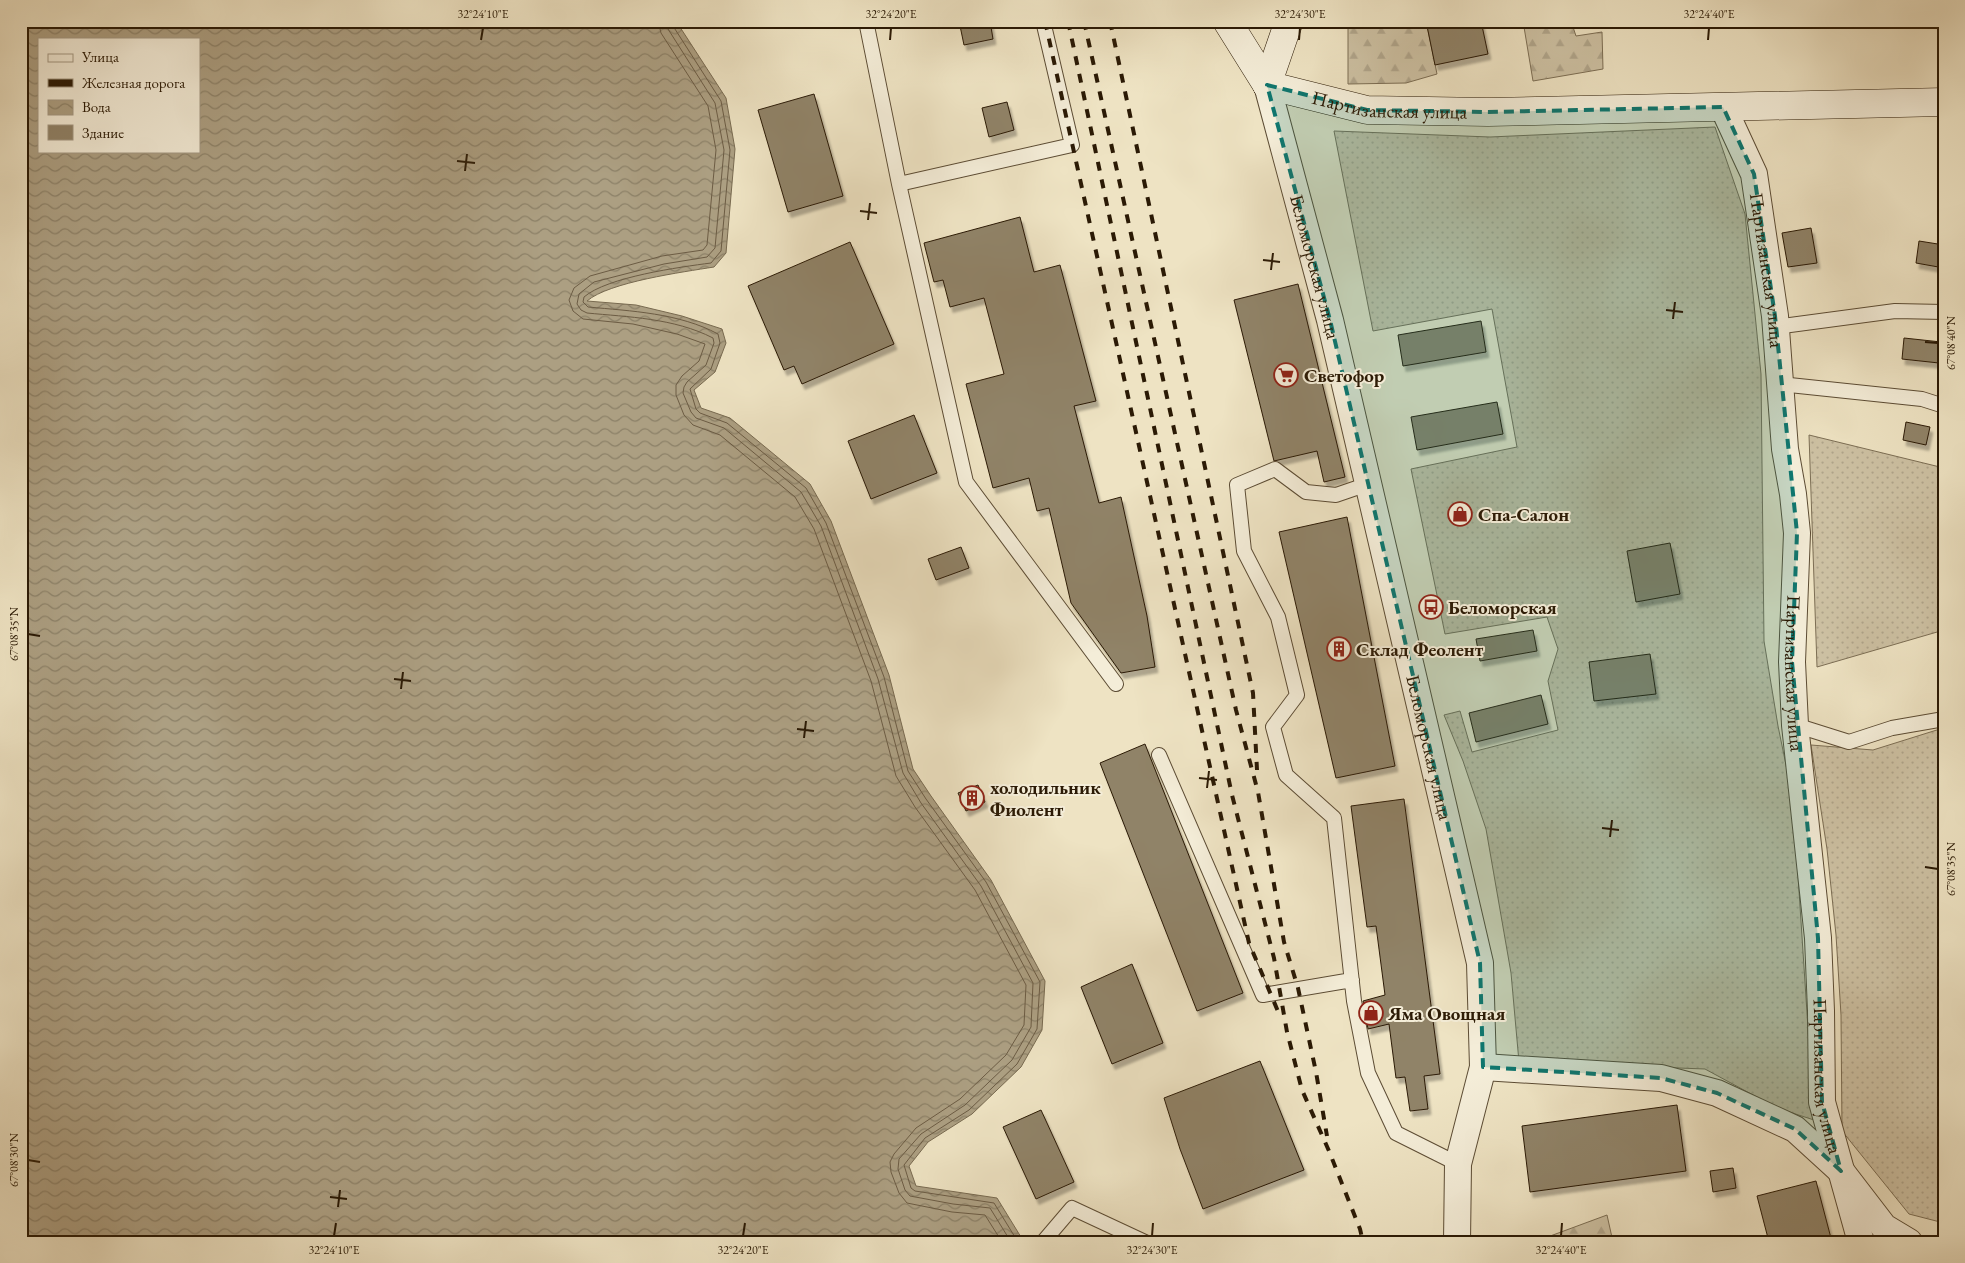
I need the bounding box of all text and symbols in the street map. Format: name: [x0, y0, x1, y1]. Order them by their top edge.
text: 32°24'10"E: [457, 6, 509, 22]
text: 32°24'20"E: [865, 6, 917, 22]
text: 32°24'30"E: [1274, 6, 1326, 22]
text: 32°24'40"E: [1683, 6, 1735, 22]
legend: [38, 38, 200, 152]
text: Улица: [81, 47, 119, 66]
text: Железная дорога: [81, 73, 185, 92]
street label: Партизанская улица: [1309, 85, 1468, 125]
text: Вода: [82, 97, 111, 116]
text: Здание: [82, 123, 124, 142]
street label: Партизанская улица: [1744, 191, 1789, 349]
street label: Беломорская улица: [1284, 192, 1346, 342]
text: 67°08'40"N: [1943, 316, 1959, 370]
supermarket icon: Светофор: [1273, 362, 1299, 388]
place label: Светофор: [1304, 363, 1385, 388]
shop icon: Спа-Салон: [1447, 501, 1473, 527]
place label: Спа-Салон: [1478, 502, 1569, 527]
bus stop icon: Беломорская: [1418, 594, 1444, 620]
place label: Беломорская: [1448, 595, 1557, 620]
street label: Партизанская улица: [1779, 595, 1810, 753]
text: 67°08'35"N: [6, 607, 22, 661]
building icon: Склад Феолент: [1326, 636, 1352, 662]
place label: Склад Феолент: [1356, 637, 1484, 662]
street label: Беломорская улица: [1400, 672, 1458, 823]
place label: холодильник Фиолент: [990, 775, 1101, 822]
building icon: холодильник Фиолент: [959, 785, 985, 811]
text: 67°08'35"N: [1943, 842, 1959, 896]
street label: Партизанская улица: [1808, 998, 1848, 1157]
shop icon: Яма Овощная: [1358, 1000, 1384, 1026]
place label: Яма Овощная: [1387, 1001, 1506, 1026]
text: 67°08'30"N: [6, 1133, 22, 1187]
text: 32°24'10"E: [308, 1242, 360, 1258]
text: 32°24'20"E: [717, 1242, 769, 1258]
text: 32°24'30"E: [1126, 1242, 1178, 1258]
text: 32°24'40"E: [1535, 1242, 1587, 1258]

